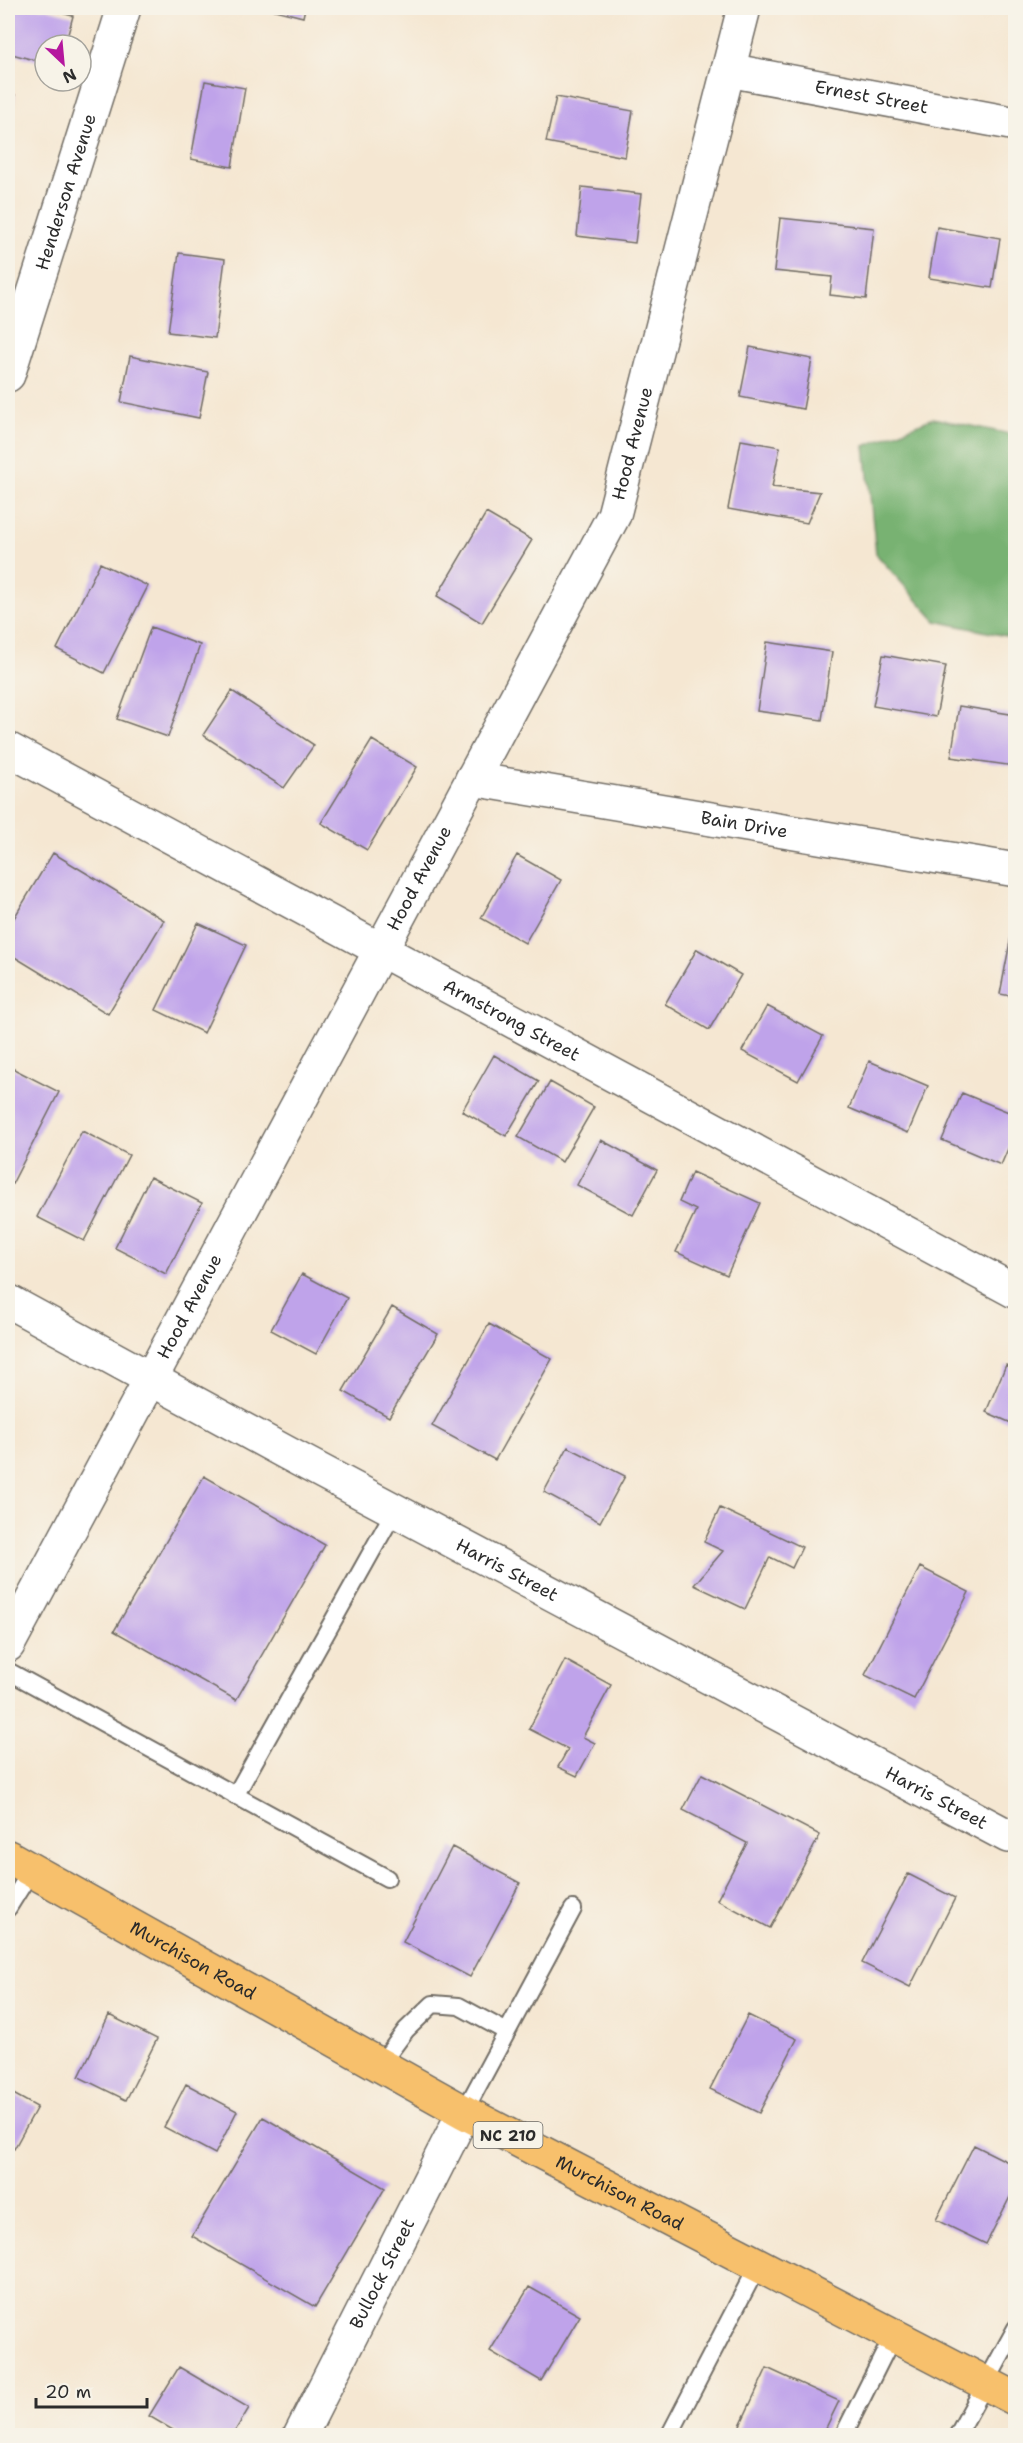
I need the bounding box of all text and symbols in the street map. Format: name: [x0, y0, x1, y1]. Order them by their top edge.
north arrow: [33, 33, 93, 93]
text: N: [59, 64, 80, 88]
street label: Ernest Street: [813, 75, 930, 119]
street label: Henderson Avenue: [30, 111, 102, 273]
street label: Hood Avenue: [606, 384, 658, 503]
street label: Bain Drive: [699, 805, 789, 844]
street label: Hood Avenue: [381, 822, 457, 935]
street label: Armstrong Street: [439, 974, 584, 1067]
street label: Hood Avenue: [152, 1250, 227, 1363]
street label: Harris Street: [452, 1533, 563, 1607]
street label: Harris Street: [881, 1761, 992, 1835]
street label: Murchison Road: [125, 1916, 261, 2005]
road number: NC 210: [474, 2122, 542, 2148]
street label: Murchison Road: [552, 2150, 688, 2236]
street label: Bullock Street: [344, 2214, 420, 2333]
scale bar: [36, 2371, 147, 2409]
text: 20 m: [45, 2380, 91, 2404]

